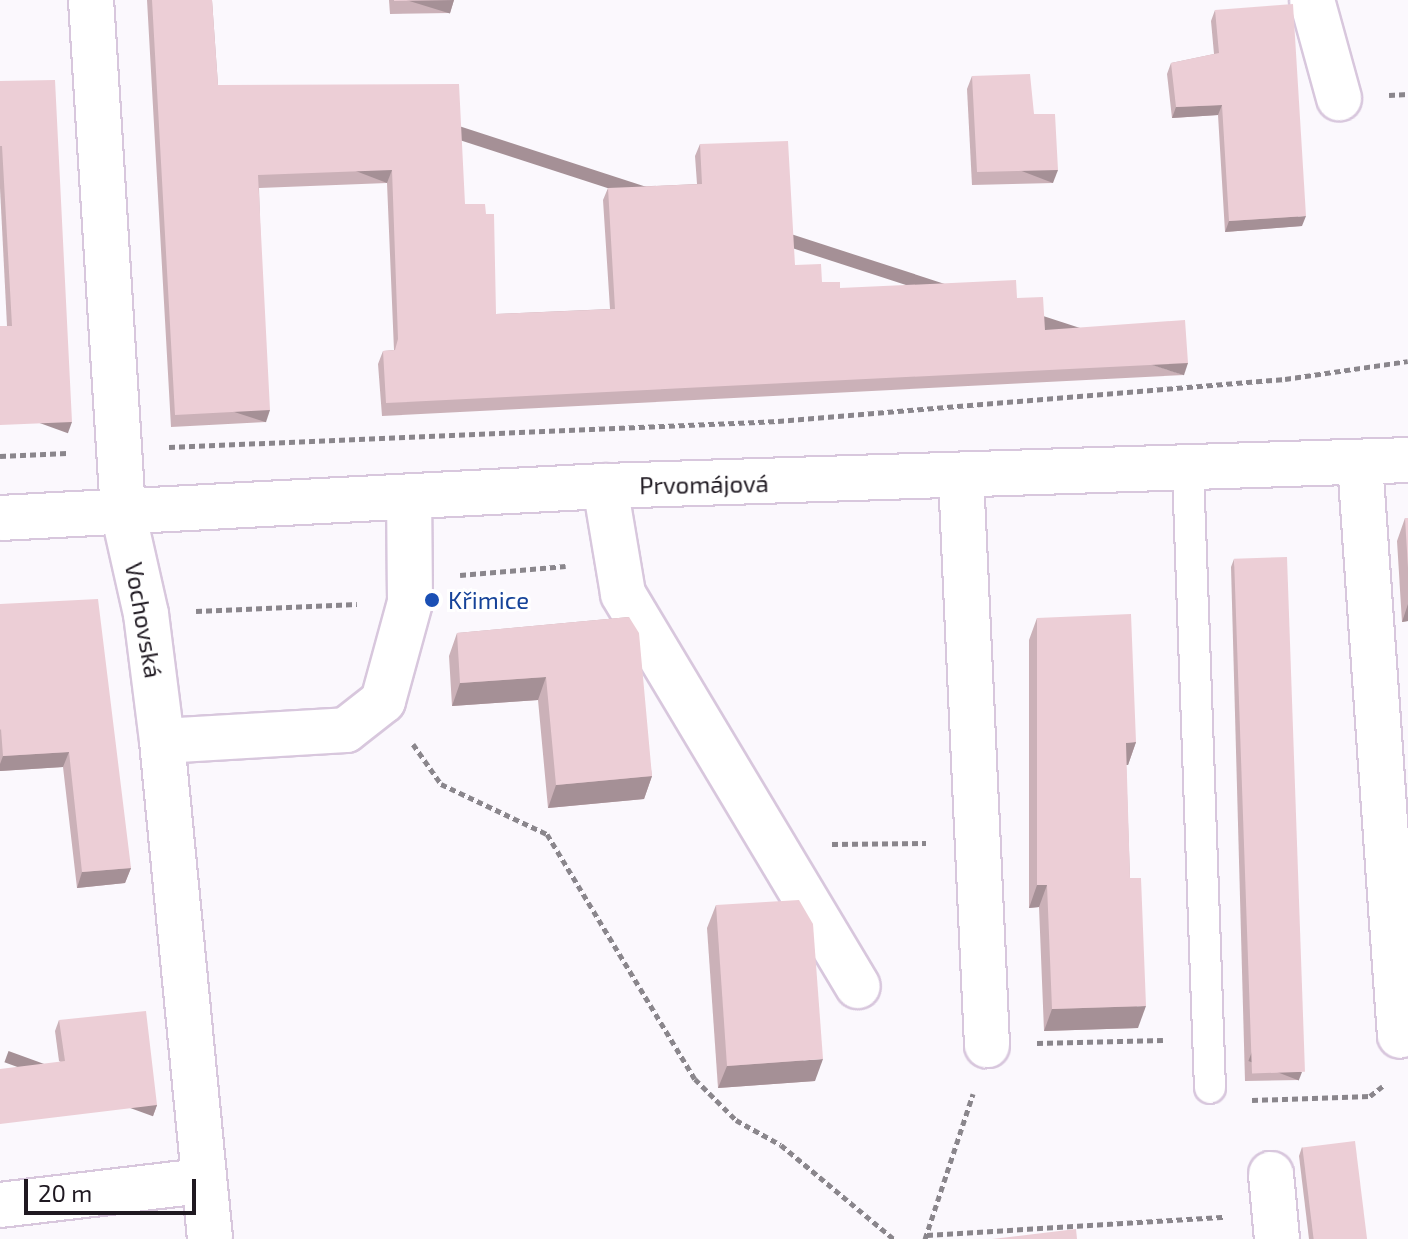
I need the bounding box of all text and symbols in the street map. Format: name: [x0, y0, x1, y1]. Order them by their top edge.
street label: Prvomájová: [639, 468, 769, 500]
street label: Vochovská: [120, 560, 168, 680]
place label: Křimice: [448, 586, 529, 614]
marker: Křimice: [423, 591, 441, 609]
scale bar: [28, 1163, 200, 1213]
text: 20 m: [38, 1178, 92, 1207]

